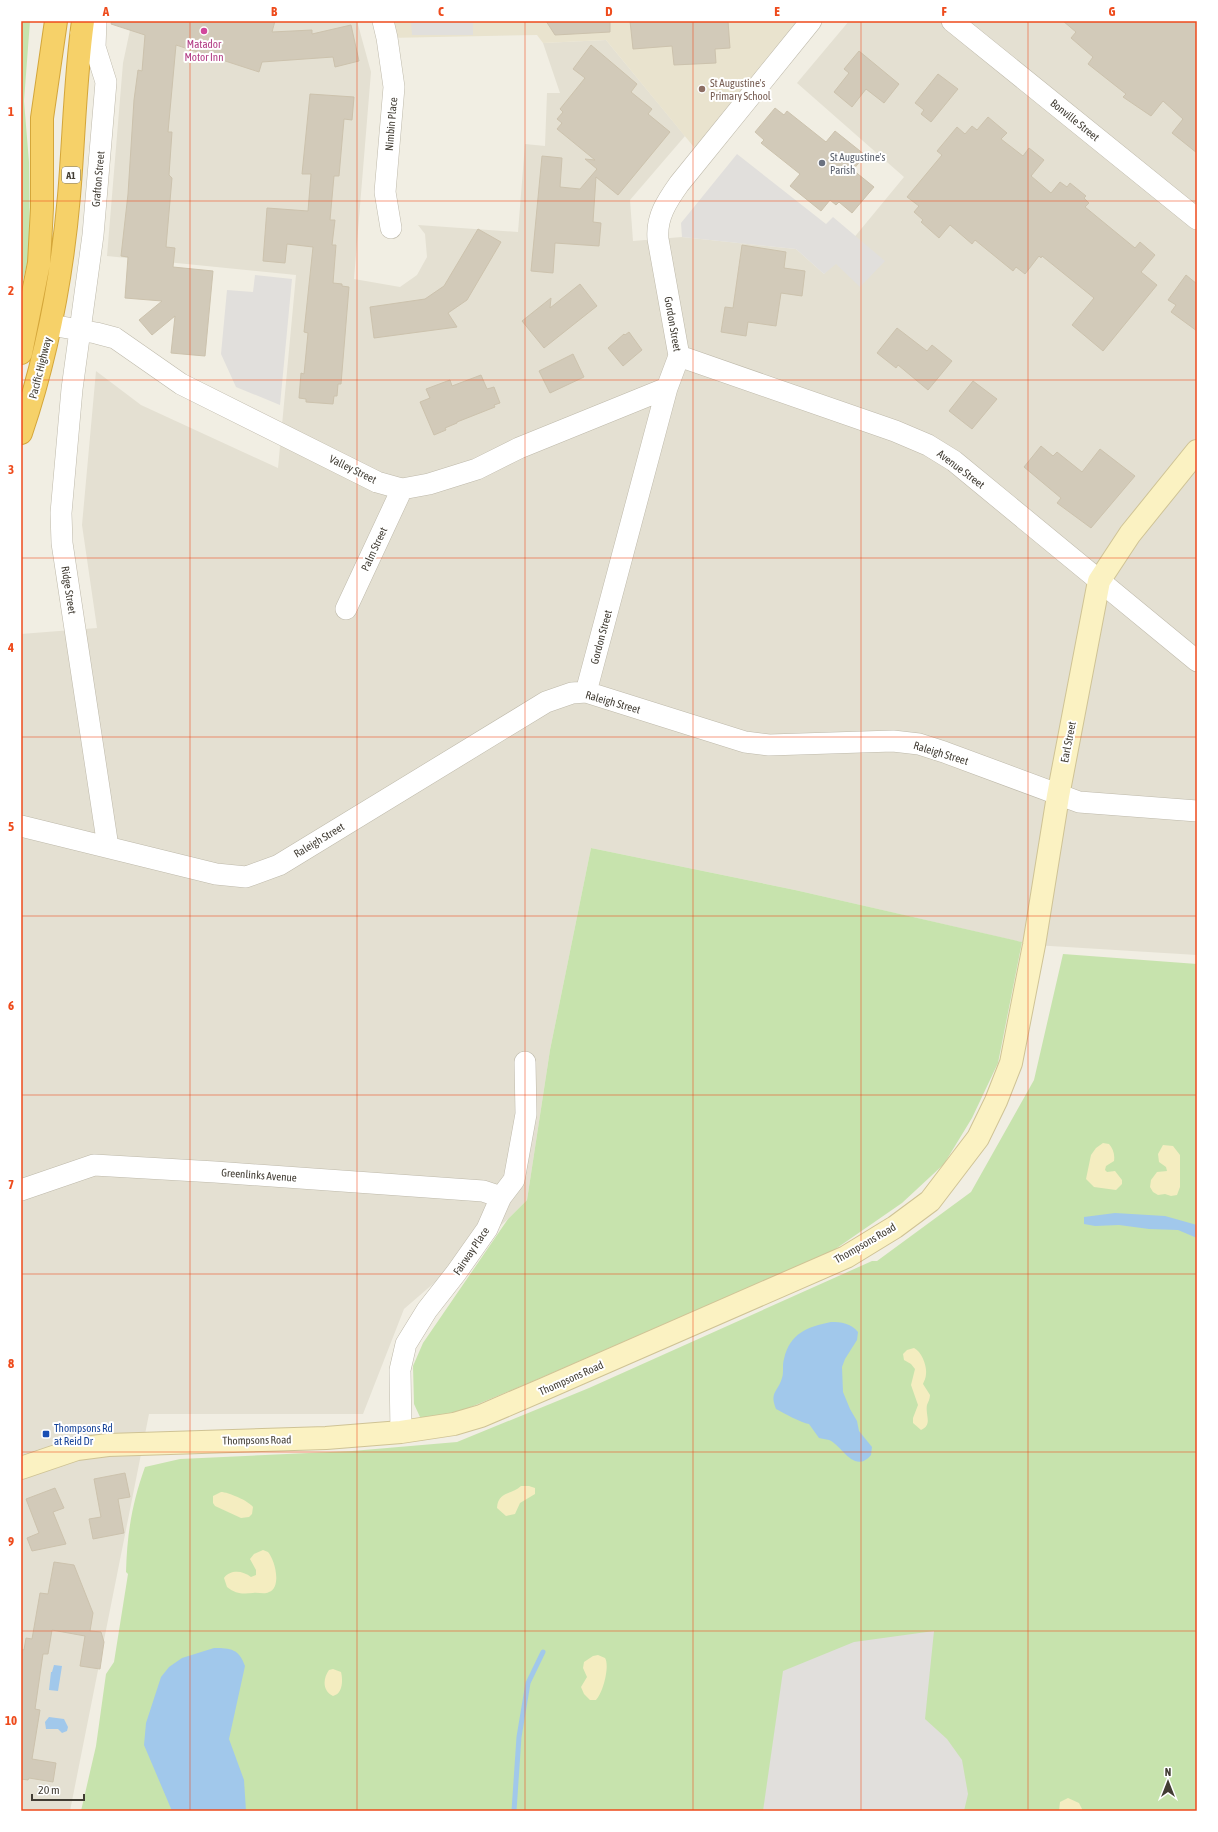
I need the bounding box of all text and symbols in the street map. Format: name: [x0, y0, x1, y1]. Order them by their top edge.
text: A: [102, 4, 110, 19]
text: B: [271, 4, 278, 19]
text: C: [438, 4, 444, 19]
text: D: [605, 4, 613, 19]
text: E: [774, 4, 780, 19]
text: F: [941, 4, 947, 19]
text: G: [1109, 4, 1116, 19]
marker: Matador Motor Inn: [199, 26, 209, 36]
place label: Matador Motor Inn: [185, 38, 224, 63]
place label: St Augustine's Primary School: [710, 77, 771, 102]
marker: St Augustine's Primary School: [697, 84, 707, 94]
street label: Nimbin Place: [383, 97, 399, 151]
street label: Bonville Street: [1048, 97, 1102, 143]
text: 1: [8, 104, 14, 119]
street label: Grafton Street: [90, 150, 106, 208]
place label: St Augustine's Parish: [830, 151, 885, 176]
marker: St Augustine's Parish: [817, 158, 827, 168]
road number: A1: [62, 167, 80, 183]
text: 2: [8, 283, 14, 298]
street label: Gordon Street: [662, 296, 684, 352]
street label: Pacific Highway: [27, 335, 54, 400]
street label: Avenue Street: [935, 447, 987, 491]
street label: Valley Street: [327, 452, 379, 486]
text: 3: [8, 462, 14, 477]
street label: Palm Street: [359, 525, 389, 573]
street label: Ridge Street: [59, 565, 79, 615]
street label: Gordon Street: [588, 609, 614, 665]
text: 4: [7, 640, 14, 655]
street label: Raleigh Street: [584, 688, 642, 716]
street label: Earl Street: [1058, 720, 1078, 764]
street label: Raleigh Street: [912, 739, 970, 767]
text: 5: [8, 819, 14, 834]
street label: Raleigh Street: [292, 820, 346, 860]
text: 6: [8, 998, 14, 1013]
street label: Greenlinks Avenue: [221, 1166, 297, 1184]
text: 7: [8, 1177, 14, 1192]
street label: Thompsons Road: [832, 1221, 898, 1265]
street label: Fairway Place: [451, 1225, 491, 1277]
text: 8: [8, 1356, 14, 1371]
street label: Thompsons Road: [537, 1358, 605, 1398]
place label: Thompsons Rd at Reid Dr: [54, 1422, 113, 1447]
marker: Thompsons Rd at Reid Dr: [41, 1429, 51, 1439]
street label: Thompsons Road: [222, 1433, 292, 1447]
text: 9: [8, 1534, 14, 1549]
text: 10: [5, 1713, 17, 1728]
north arrow: [1148, 1762, 1188, 1802]
text: N: [1165, 1766, 1171, 1778]
scale bar: [32, 1776, 84, 1802]
text: 20 m: [38, 1783, 60, 1797]

